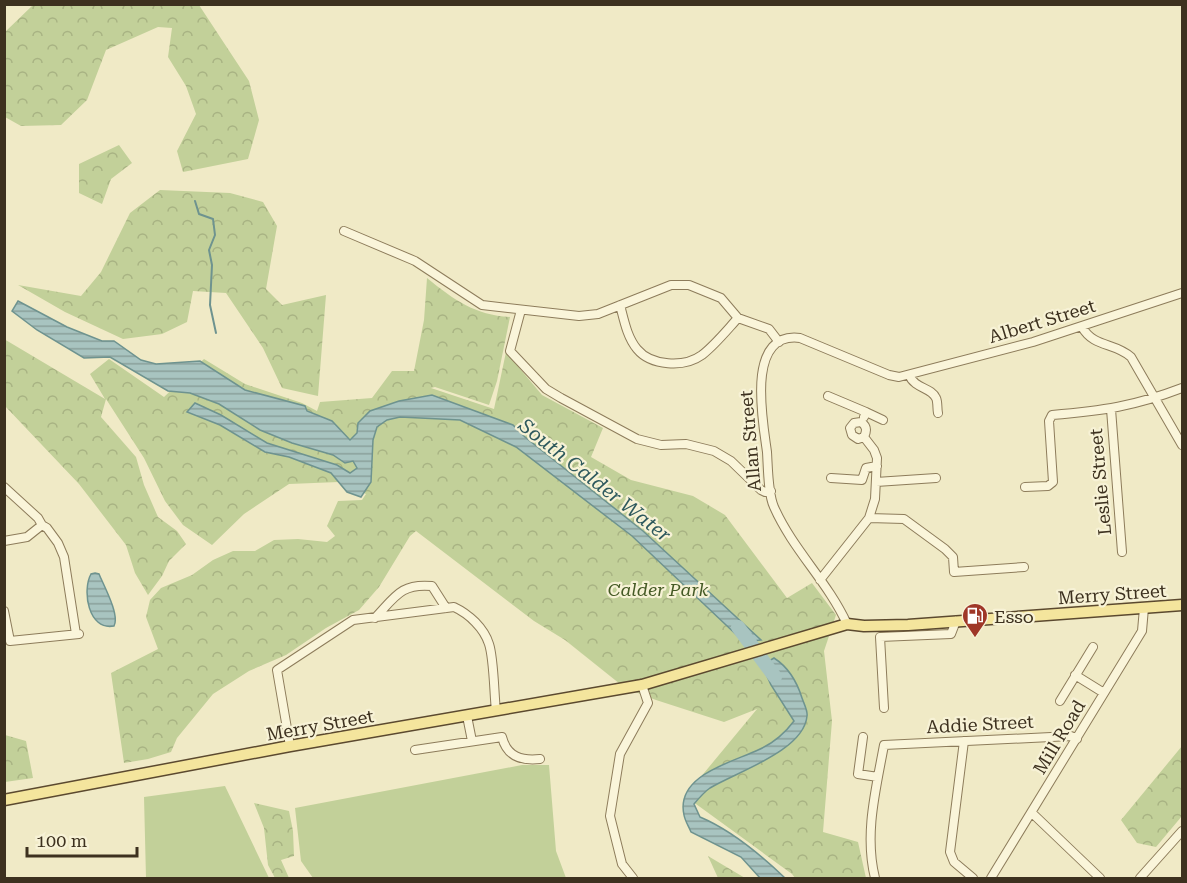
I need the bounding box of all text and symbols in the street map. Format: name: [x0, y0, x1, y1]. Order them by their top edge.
street label: Albert Street: [986, 295, 1098, 347]
street label: Allan Street: [735, 389, 765, 492]
water label: South Calder Water: [513, 413, 676, 547]
street label: Leslie Street: [1085, 427, 1115, 536]
park label: Calder Park: [608, 579, 708, 600]
street label: Merry Street: [1057, 580, 1167, 608]
fuel station icon: Esso: [960, 601, 990, 639]
place label: Esso: [994, 606, 1034, 627]
street label: Mill Road: [1029, 696, 1090, 778]
street label: Merry Street: [265, 705, 376, 745]
street label: Addie Street: [926, 711, 1034, 737]
scale bar: [27, 820, 136, 858]
text: 100 m: [36, 830, 87, 851]

